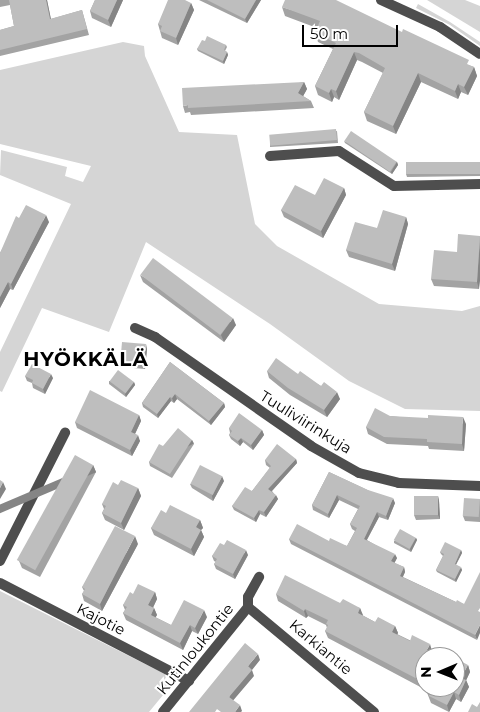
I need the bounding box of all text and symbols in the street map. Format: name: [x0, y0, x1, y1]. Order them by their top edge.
scale bar: [305, 15, 401, 47]
text: 50 m: [310, 24, 348, 43]
district label: HYÖKKÄLÄ: [22, 347, 150, 371]
street label: Tuuliviirinkuja: [257, 387, 355, 457]
street label: Kajotie: [74, 599, 128, 639]
street label: Kutinloukontie: [153, 600, 237, 698]
street label: Karkiantie: [286, 616, 356, 678]
north arrow: [415, 647, 465, 697]
text: N: [417, 666, 435, 678]

